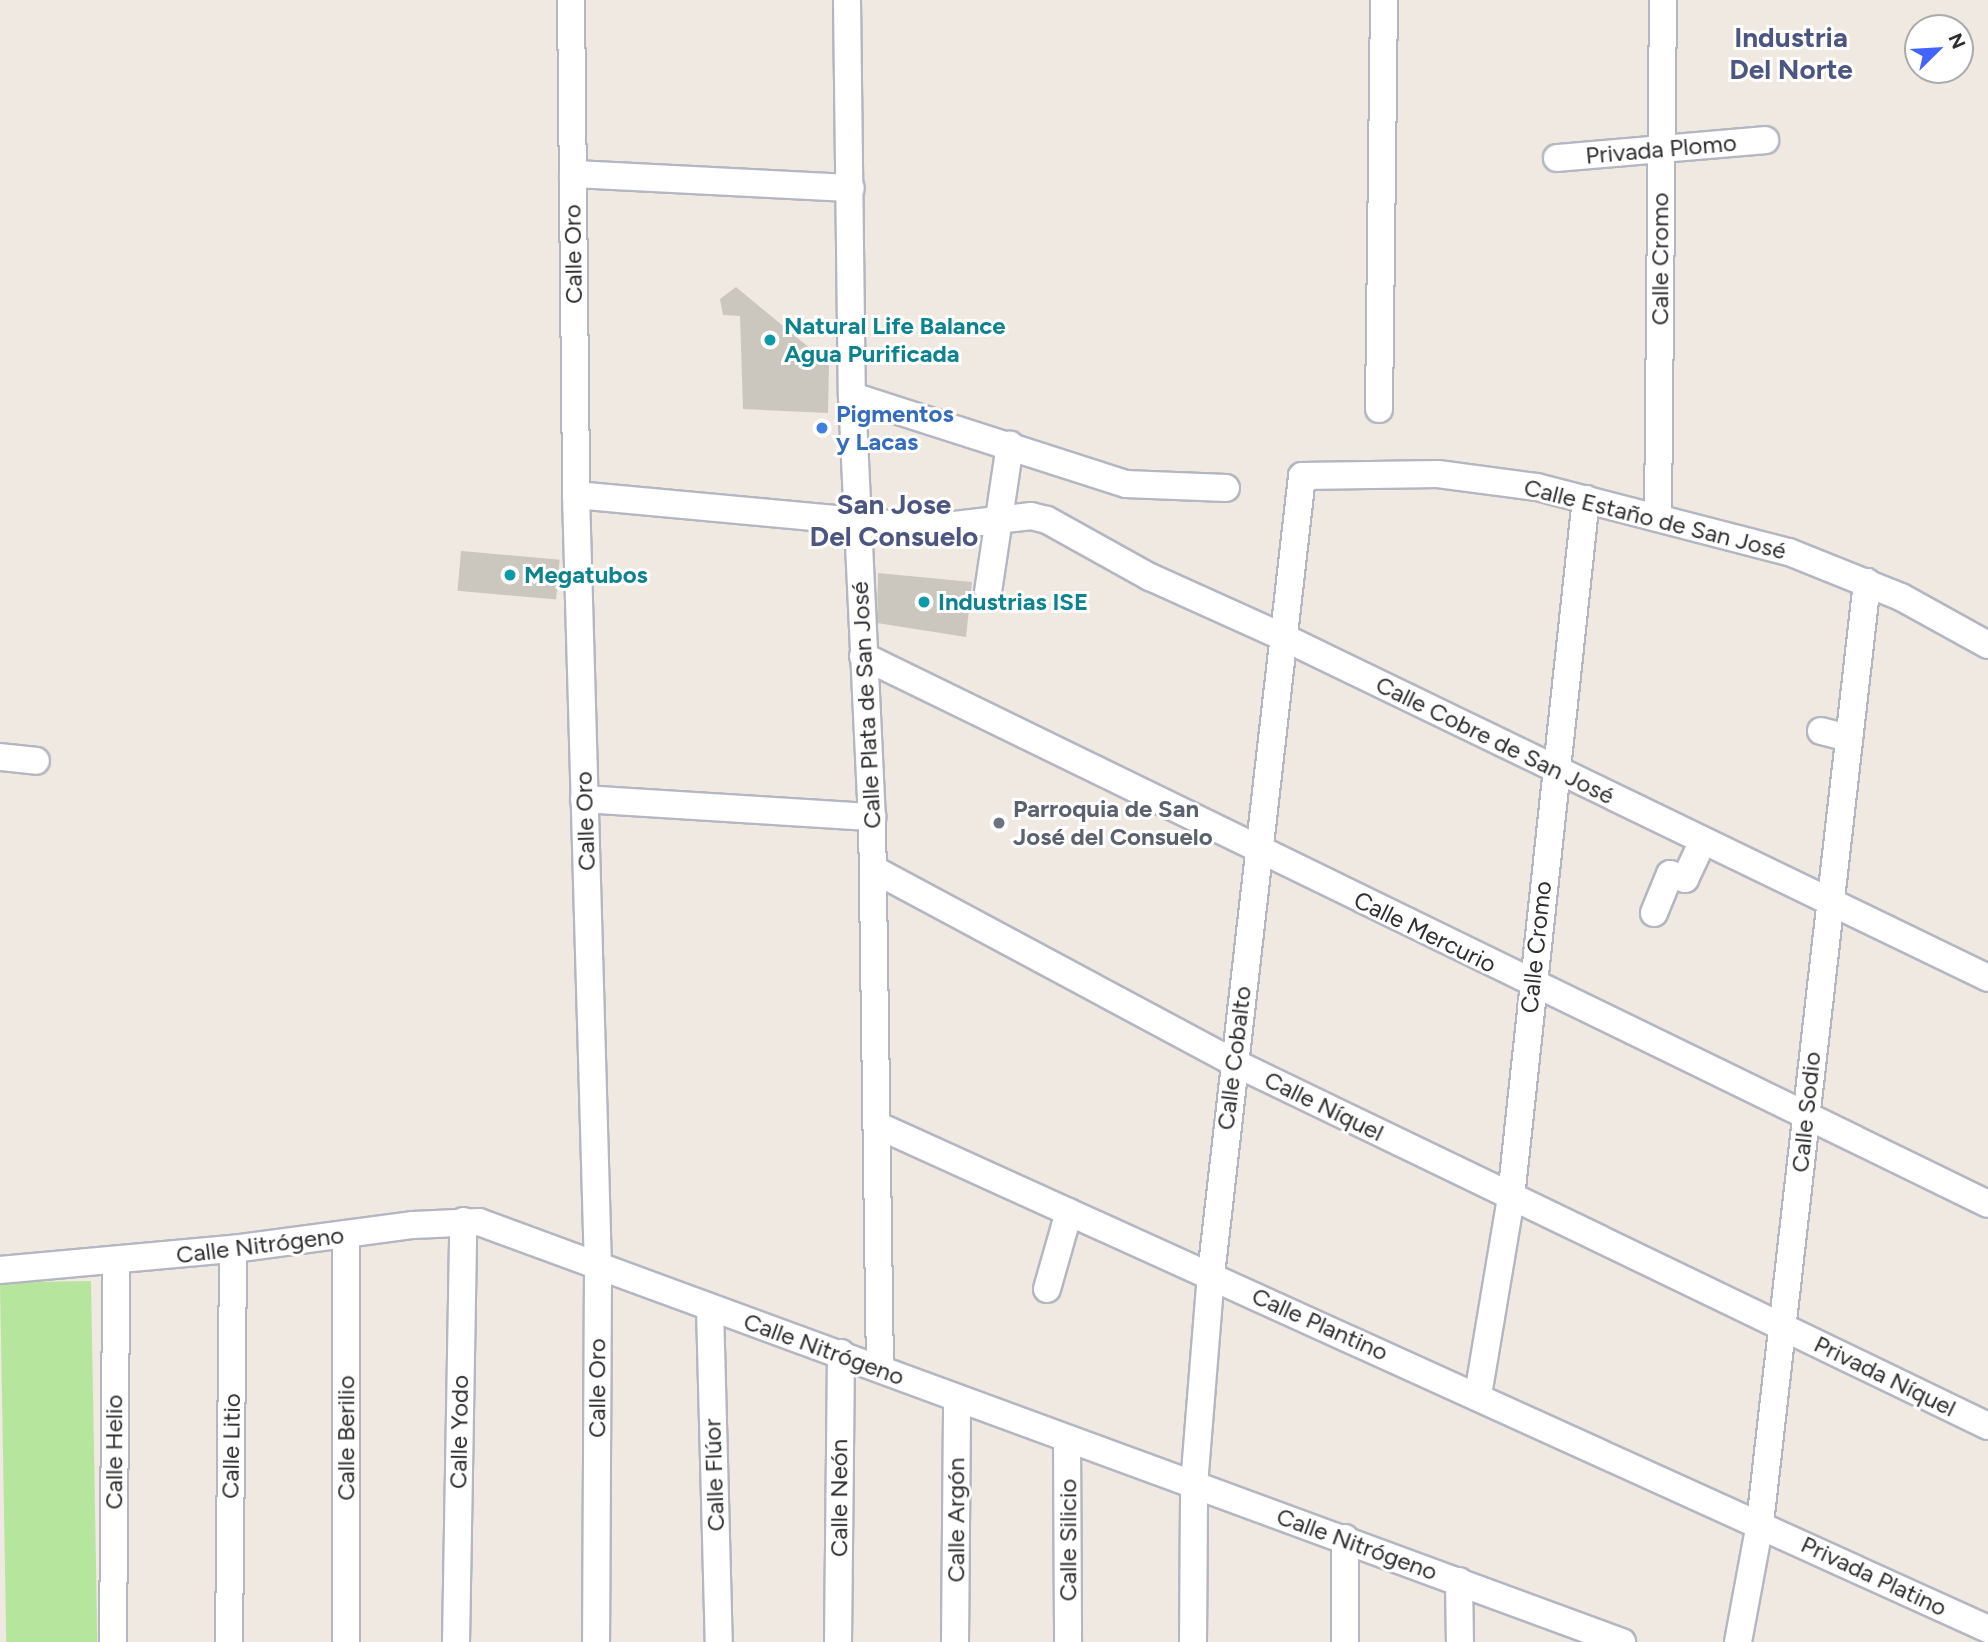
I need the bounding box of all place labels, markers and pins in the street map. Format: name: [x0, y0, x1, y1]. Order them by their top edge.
place label: Natural Life Balance Agua Purificada: [784, 312, 1006, 368]
marker: Natural Life Balance Agua Purificada: [762, 332, 778, 348]
place label: Pigmentos y Lacas: [836, 400, 954, 456]
marker: Pigmentos y Lacas: [814, 420, 830, 436]
place label: Megatubos: [524, 561, 648, 589]
marker: Megatubos: [502, 567, 518, 583]
place label: Industrias ISE: [938, 588, 1088, 616]
marker: Industrias ISE: [916, 594, 932, 610]
place label: Parroquia de San José del Consuelo: [1013, 795, 1213, 851]
marker: Parroquia de San José del Consuelo: [991, 815, 1007, 831]

